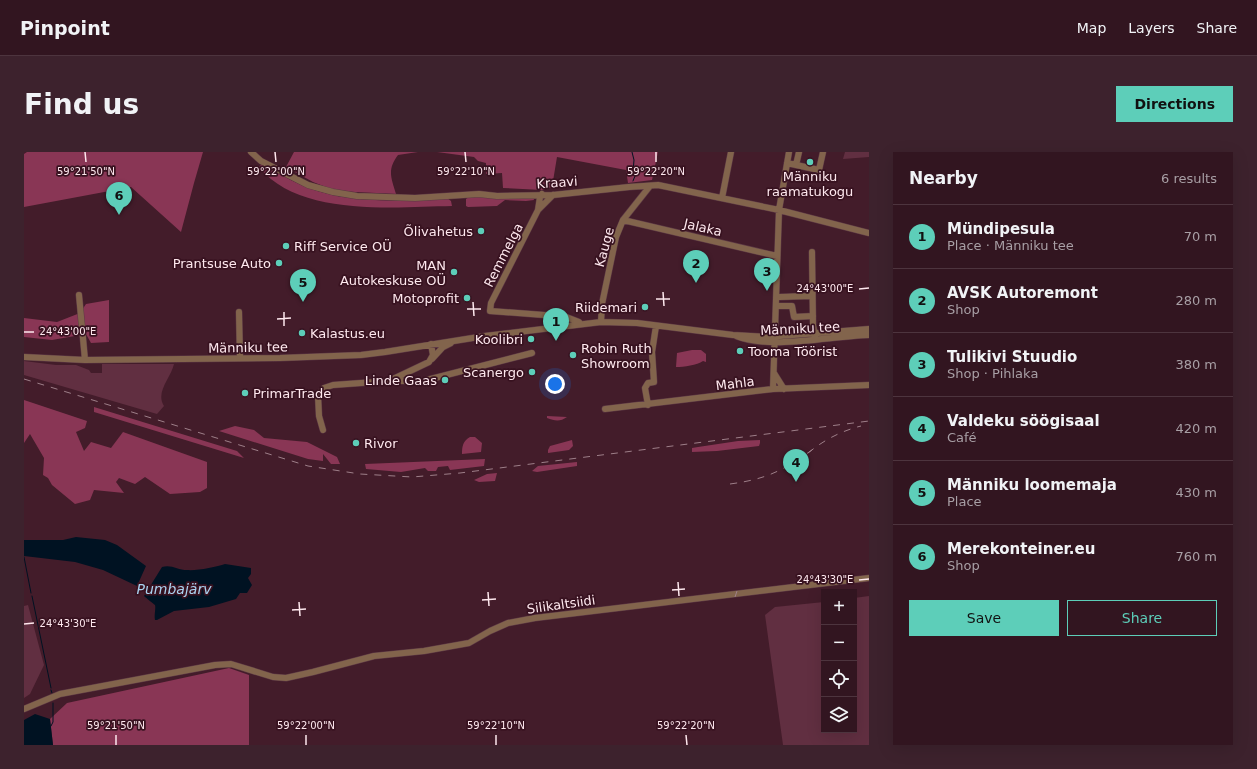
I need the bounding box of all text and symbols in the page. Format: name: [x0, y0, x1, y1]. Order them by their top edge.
text: Pinpoint: [20, 17, 110, 39]
text: Map: [1077, 20, 1106, 36]
text: Layers: [1128, 20, 1175, 36]
text: Share: [1197, 20, 1237, 36]
button: Directions: [1116, 86, 1233, 122]
text: Find us: [24, 88, 139, 121]
marker: Männiku raamatukogu: [805, 157, 815, 167]
text: 59°21'50"N: [57, 166, 115, 177]
text: 59°22'00"N: [247, 166, 305, 177]
text: 59°22'10"N: [437, 166, 495, 177]
text: 59°22'20"N: [627, 166, 685, 177]
text: Nearby: [909, 168, 978, 188]
place label: Männiku raamatukogu: [767, 169, 853, 199]
text: 6 results: [1161, 171, 1217, 186]
street label: Kraavi: [536, 174, 578, 191]
pin: 6: [106, 182, 132, 215]
street label: Jalaka: [681, 216, 723, 239]
text: Mündipesula: [947, 220, 1055, 238]
street label: Remmelga: [481, 221, 526, 290]
place label: Õlivahetus: [404, 224, 473, 239]
street label: Kauge: [592, 225, 617, 269]
marker: Õlivahetus: [476, 226, 486, 236]
text: 1: [917, 229, 927, 244]
text: 70 m: [1184, 229, 1217, 244]
place label: Riff Service OÜ: [294, 238, 392, 254]
text: Place · Männiku tee: [947, 238, 1074, 253]
marker: Riff Service OÜ: [281, 241, 291, 251]
pin: 2: [683, 250, 709, 283]
place label: Prantsuse Auto: [173, 256, 271, 271]
marker: Prantsuse Auto: [274, 258, 284, 268]
place label: MAN Autokeskuse OÜ: [340, 258, 446, 288]
pin: 3: [754, 258, 780, 291]
marker: MAN Autokeskuse OÜ: [449, 267, 459, 277]
pin: 5: [290, 269, 316, 302]
text: 24°43'00"E: [797, 283, 853, 294]
text: AVSK Autoremont: [947, 284, 1098, 302]
place label: Motoprofit: [392, 291, 459, 306]
marker: Motoprofit: [462, 293, 472, 303]
text: 2: [917, 293, 927, 308]
text: 280 m: [1175, 293, 1217, 308]
place label: Riidemari: [575, 300, 637, 315]
marker: Riidemari: [640, 302, 650, 312]
text: Shop: [947, 302, 980, 317]
pin: 1: [543, 308, 569, 341]
street label: Männiku tee: [760, 319, 840, 338]
text: 24°43'00"E: [40, 326, 96, 337]
place label: Kalastus.eu: [310, 326, 385, 341]
marker: Kalastus.eu: [297, 328, 307, 338]
place label: Koolibri: [475, 332, 523, 347]
marker: Koolibri: [526, 334, 536, 344]
street label: Männiku tee: [208, 339, 288, 356]
place label: Robin Ruth Showroom: [581, 341, 652, 371]
place label: Tooma Töörist: [747, 344, 837, 359]
marker: Tooma Töörist: [735, 346, 745, 356]
text: Tulikivi Stuudio: [947, 348, 1077, 366]
marker: Robin Ruth Showroom: [568, 350, 578, 360]
text: 3: [917, 357, 927, 372]
text: 380 m: [1175, 357, 1217, 372]
place label: Scanergo: [463, 365, 524, 380]
text: Shop · Pihlaka: [947, 366, 1038, 381]
marker: Scanergo: [527, 367, 537, 377]
place label: Linde Gaas: [365, 373, 437, 388]
your location: [545, 374, 565, 394]
street label: Mahla: [715, 374, 755, 393]
marker: Linde Gaas: [440, 375, 450, 385]
place label: PrimarTrade: [253, 386, 331, 401]
marker: PrimarTrade: [240, 388, 250, 398]
text: Valdeku söögisaal: [947, 412, 1100, 430]
text: 4: [917, 421, 927, 436]
text: 420 m: [1175, 421, 1217, 436]
text: Café: [947, 430, 977, 445]
place label: Rivor: [364, 436, 398, 451]
marker: Rivor: [351, 438, 361, 448]
pin: 4: [783, 449, 809, 482]
text: Männiku loomemaja: [947, 476, 1117, 494]
text: 5: [917, 485, 927, 500]
text: 430 m: [1175, 485, 1217, 500]
text: Place: [947, 494, 982, 509]
text: Merekonteiner.eu: [947, 540, 1095, 558]
text: 6: [917, 549, 927, 564]
text: 760 m: [1175, 549, 1217, 564]
text: Shop: [947, 558, 980, 573]
text: 24°43'30"E: [797, 574, 853, 585]
water label: Pumbajärv: [137, 581, 212, 597]
map controls: [821, 589, 857, 733]
button: +: [821, 589, 857, 625]
street label: Silikaltsiidi: [526, 592, 596, 617]
button: Save: [909, 600, 1059, 636]
button: Share: [1067, 600, 1217, 636]
text: 24°43'30"E: [40, 618, 96, 629]
button: −: [821, 625, 857, 661]
button: locate: [821, 661, 857, 697]
button: layers: [821, 697, 857, 733]
text: 59°21'50"N: [87, 720, 145, 731]
text: 59°22'00"N: [277, 720, 335, 731]
text: 59°22'10"N: [467, 720, 525, 731]
text: 59°22'20"N: [657, 720, 715, 731]

